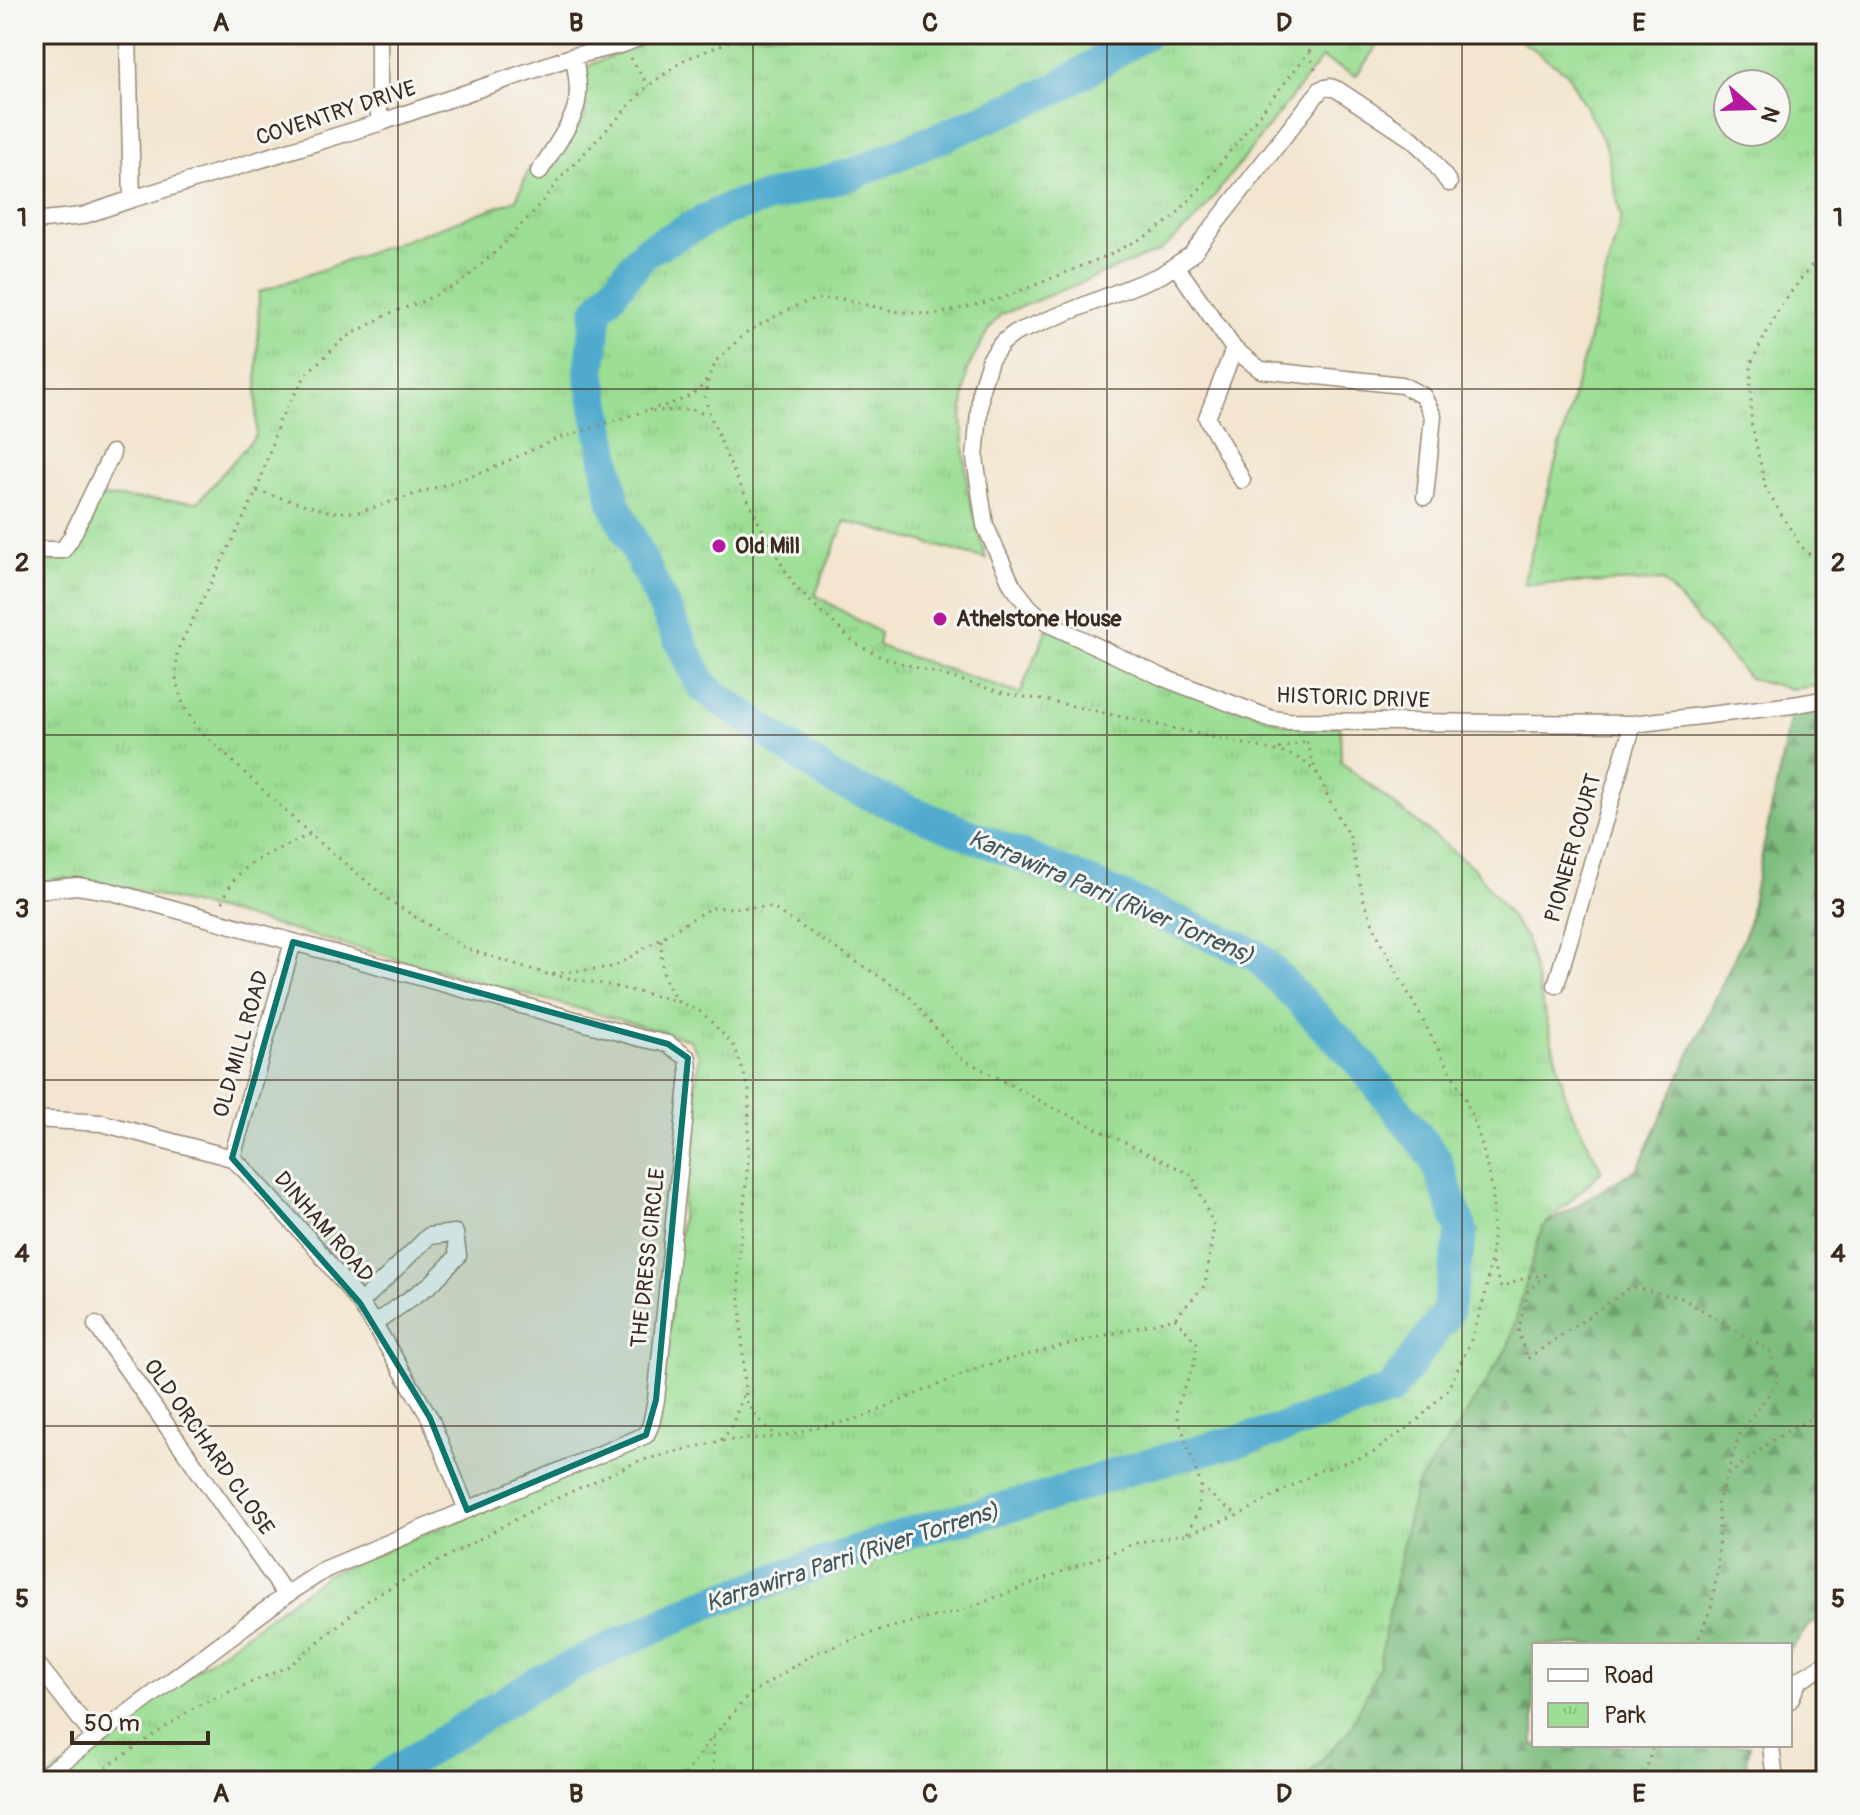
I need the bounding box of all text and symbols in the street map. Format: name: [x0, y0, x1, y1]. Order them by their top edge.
text: A: [213, 7, 230, 39]
text: B: [569, 7, 583, 39]
text: C: [922, 7, 938, 39]
text: D: [1276, 7, 1292, 39]
text: E: [1632, 7, 1646, 39]
north arrow: [1712, 68, 1792, 148]
street label: COVENTRY DRIVE: [253, 74, 419, 152]
text: N: [1754, 103, 1786, 126]
text: 1: [17, 202, 27, 234]
text: 1: [1833, 202, 1843, 234]
place label: Old Mill: [735, 532, 800, 560]
marker: Old Mill: [710, 537, 728, 555]
text: 2: [15, 547, 29, 579]
text: 2: [1831, 547, 1845, 579]
place label: Athelstone House: [956, 605, 1123, 633]
marker: Athelstone House: [931, 610, 949, 628]
street label: HISTORIC DRIVE: [1276, 681, 1430, 715]
street label: PIONEER COURT: [1538, 770, 1608, 926]
water label: Karrawirra Parri (River Torrens): [964, 824, 1258, 970]
text: 3: [15, 893, 29, 925]
text: 3: [1831, 893, 1845, 925]
street label: OLD MILL ROAD: [207, 967, 275, 1121]
street label: DINHAM ROAD: [268, 1166, 380, 1288]
street label: THE DRESS CIRCLE: [625, 1167, 671, 1349]
text: 4: [14, 1238, 30, 1270]
text: 4: [1830, 1238, 1846, 1270]
street label: OLD ORCHARD CLOSE: [138, 1353, 280, 1541]
water label: Karrawirra Parri (River Torrens): [702, 1496, 1002, 1618]
text: 5: [15, 1583, 29, 1615]
text: 5: [1831, 1583, 1845, 1615]
legend: [1532, 1643, 1792, 1747]
text: Road: [1604, 1661, 1654, 1690]
scale bar: [72, 1695, 208, 1745]
text: Park: [1604, 1701, 1646, 1730]
text: 50 m: [84, 1709, 140, 1738]
text: A: [213, 1778, 230, 1810]
text: B: [569, 1778, 583, 1810]
text: C: [922, 1778, 938, 1810]
text: D: [1276, 1778, 1292, 1810]
text: E: [1632, 1778, 1646, 1810]

